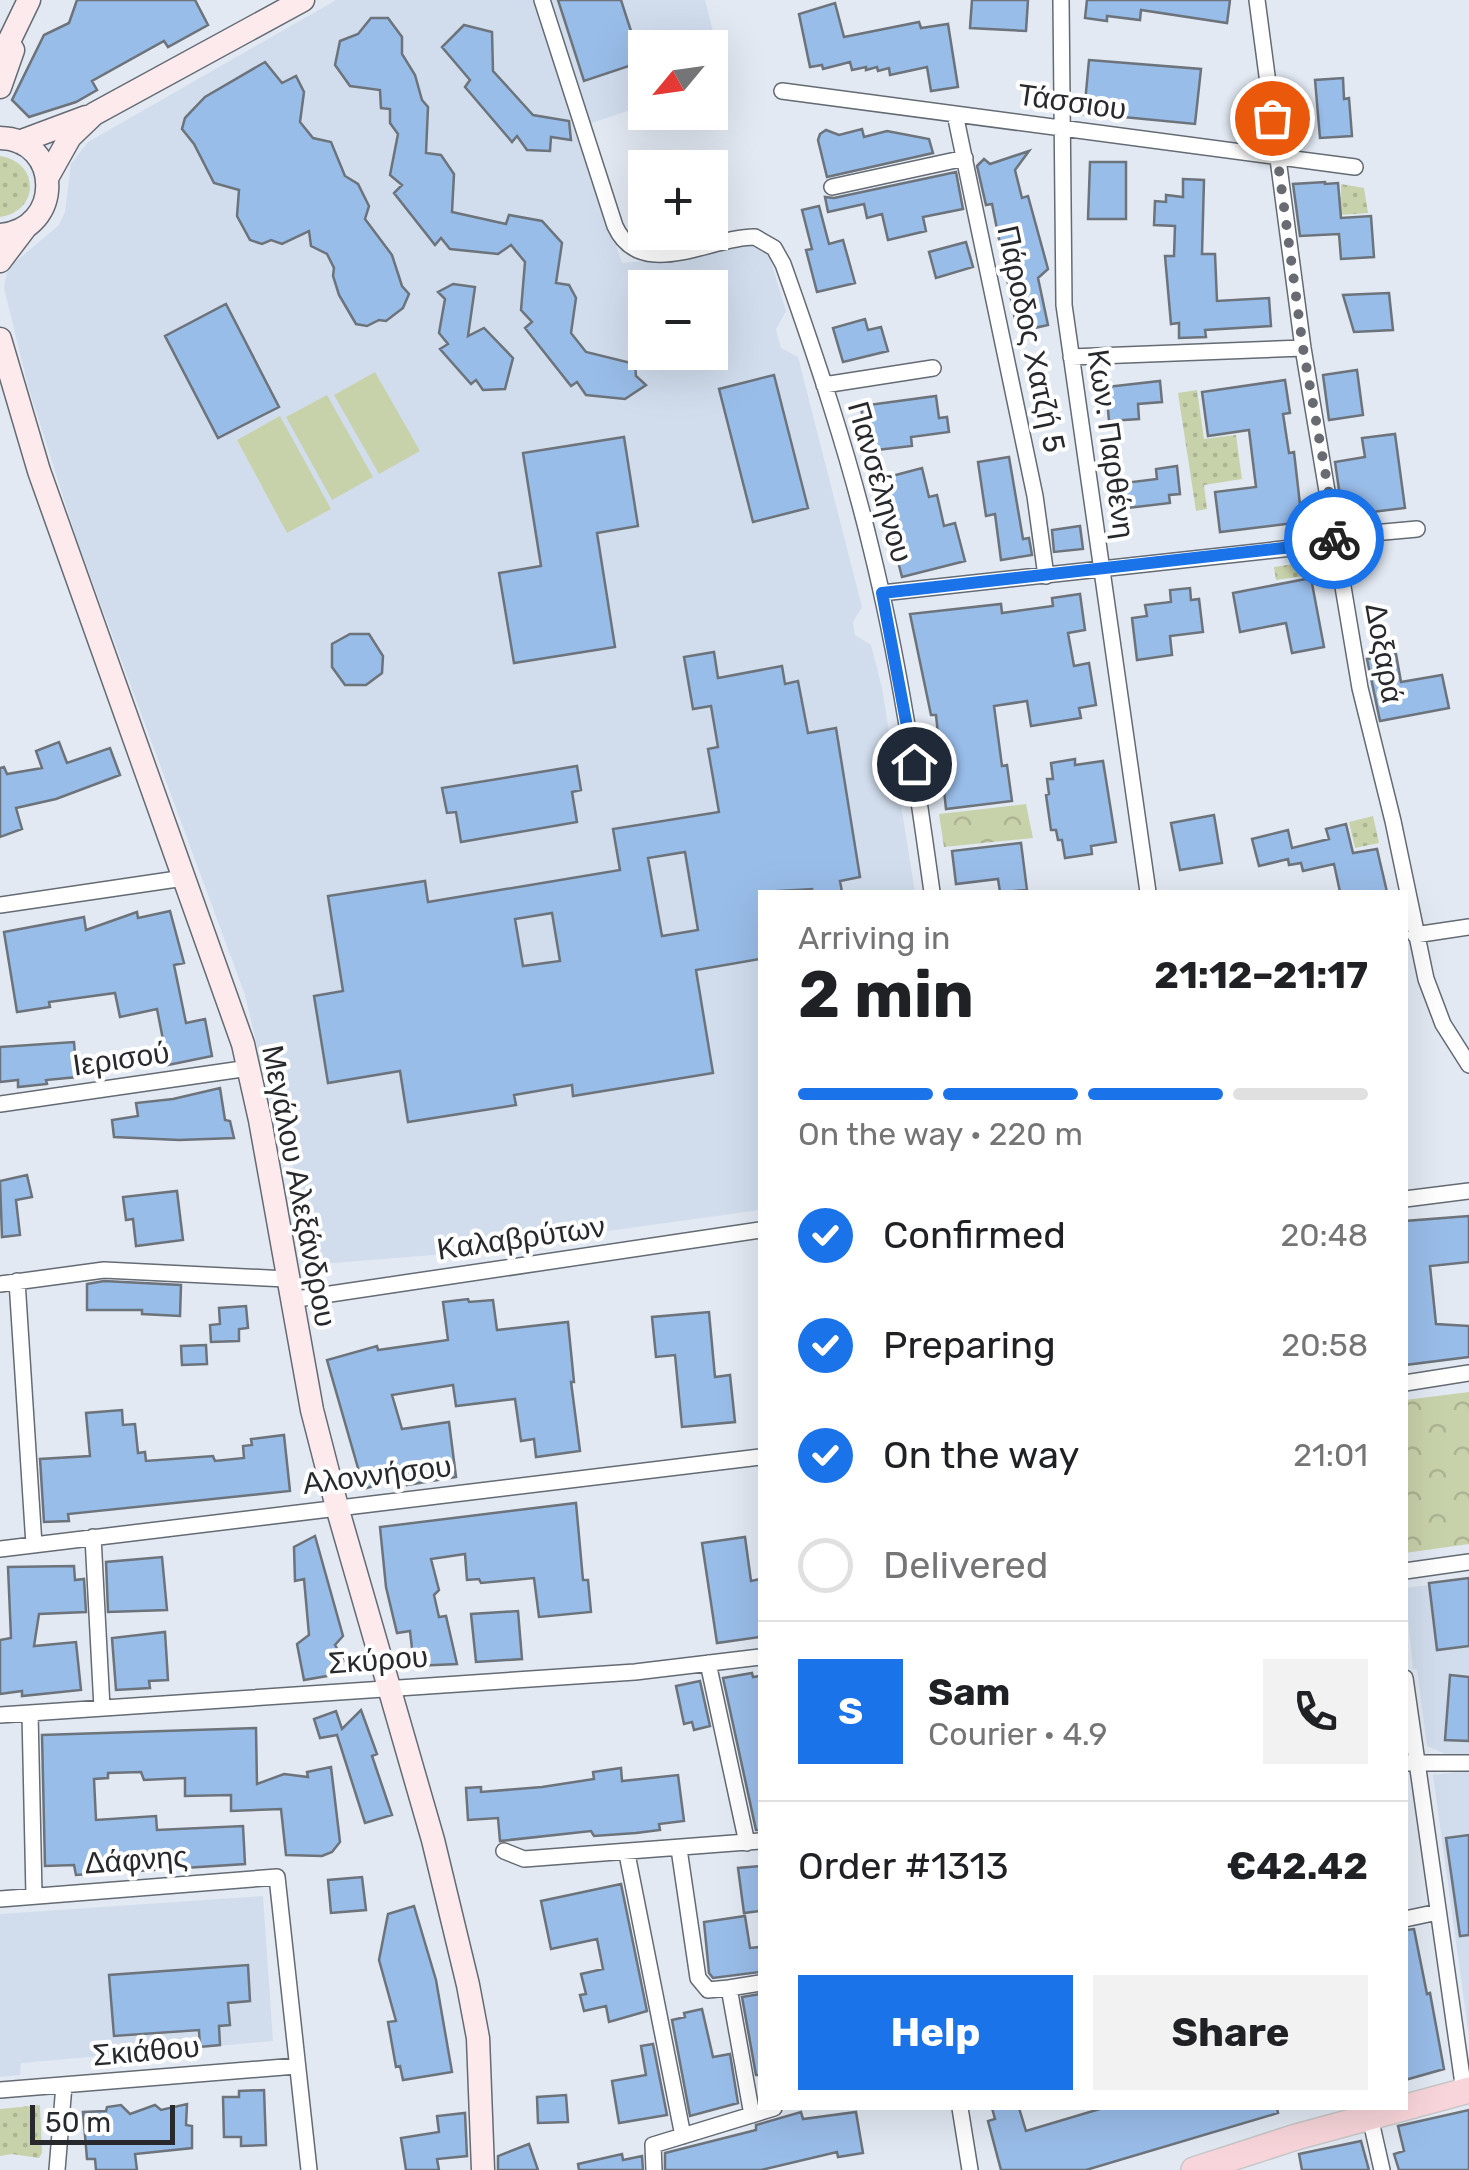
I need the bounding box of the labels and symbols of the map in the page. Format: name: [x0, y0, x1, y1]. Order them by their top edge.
north arrow: [628, 30, 728, 130]
pin: [1230, 76, 1315, 161]
street label: Τάσσιου: [1015, 77, 1129, 127]
street label: Πάροδος Χατζή 5: [989, 222, 1073, 456]
street label: Κων. Παρθένη: [1080, 347, 1142, 541]
street label: Πανσέληνου: [840, 397, 920, 567]
courier: [1284, 489, 1384, 589]
street label: Δοξαρά: [1357, 600, 1411, 706]
pin: [872, 722, 957, 807]
street label: Ιερισού: [70, 1034, 172, 1084]
street label: Μεγάλου Αλεξάνδρου: [254, 1042, 344, 1330]
street label: Καλαβρύτων: [435, 1208, 607, 1268]
street label: Αλοννήσου: [301, 1448, 453, 1502]
street label: Σκύρου: [327, 1639, 429, 1681]
street label: Δάφνης: [83, 1838, 189, 1882]
street label: Σκιάθου: [91, 2028, 201, 2074]
scale bar: [30, 2100, 175, 2144]

